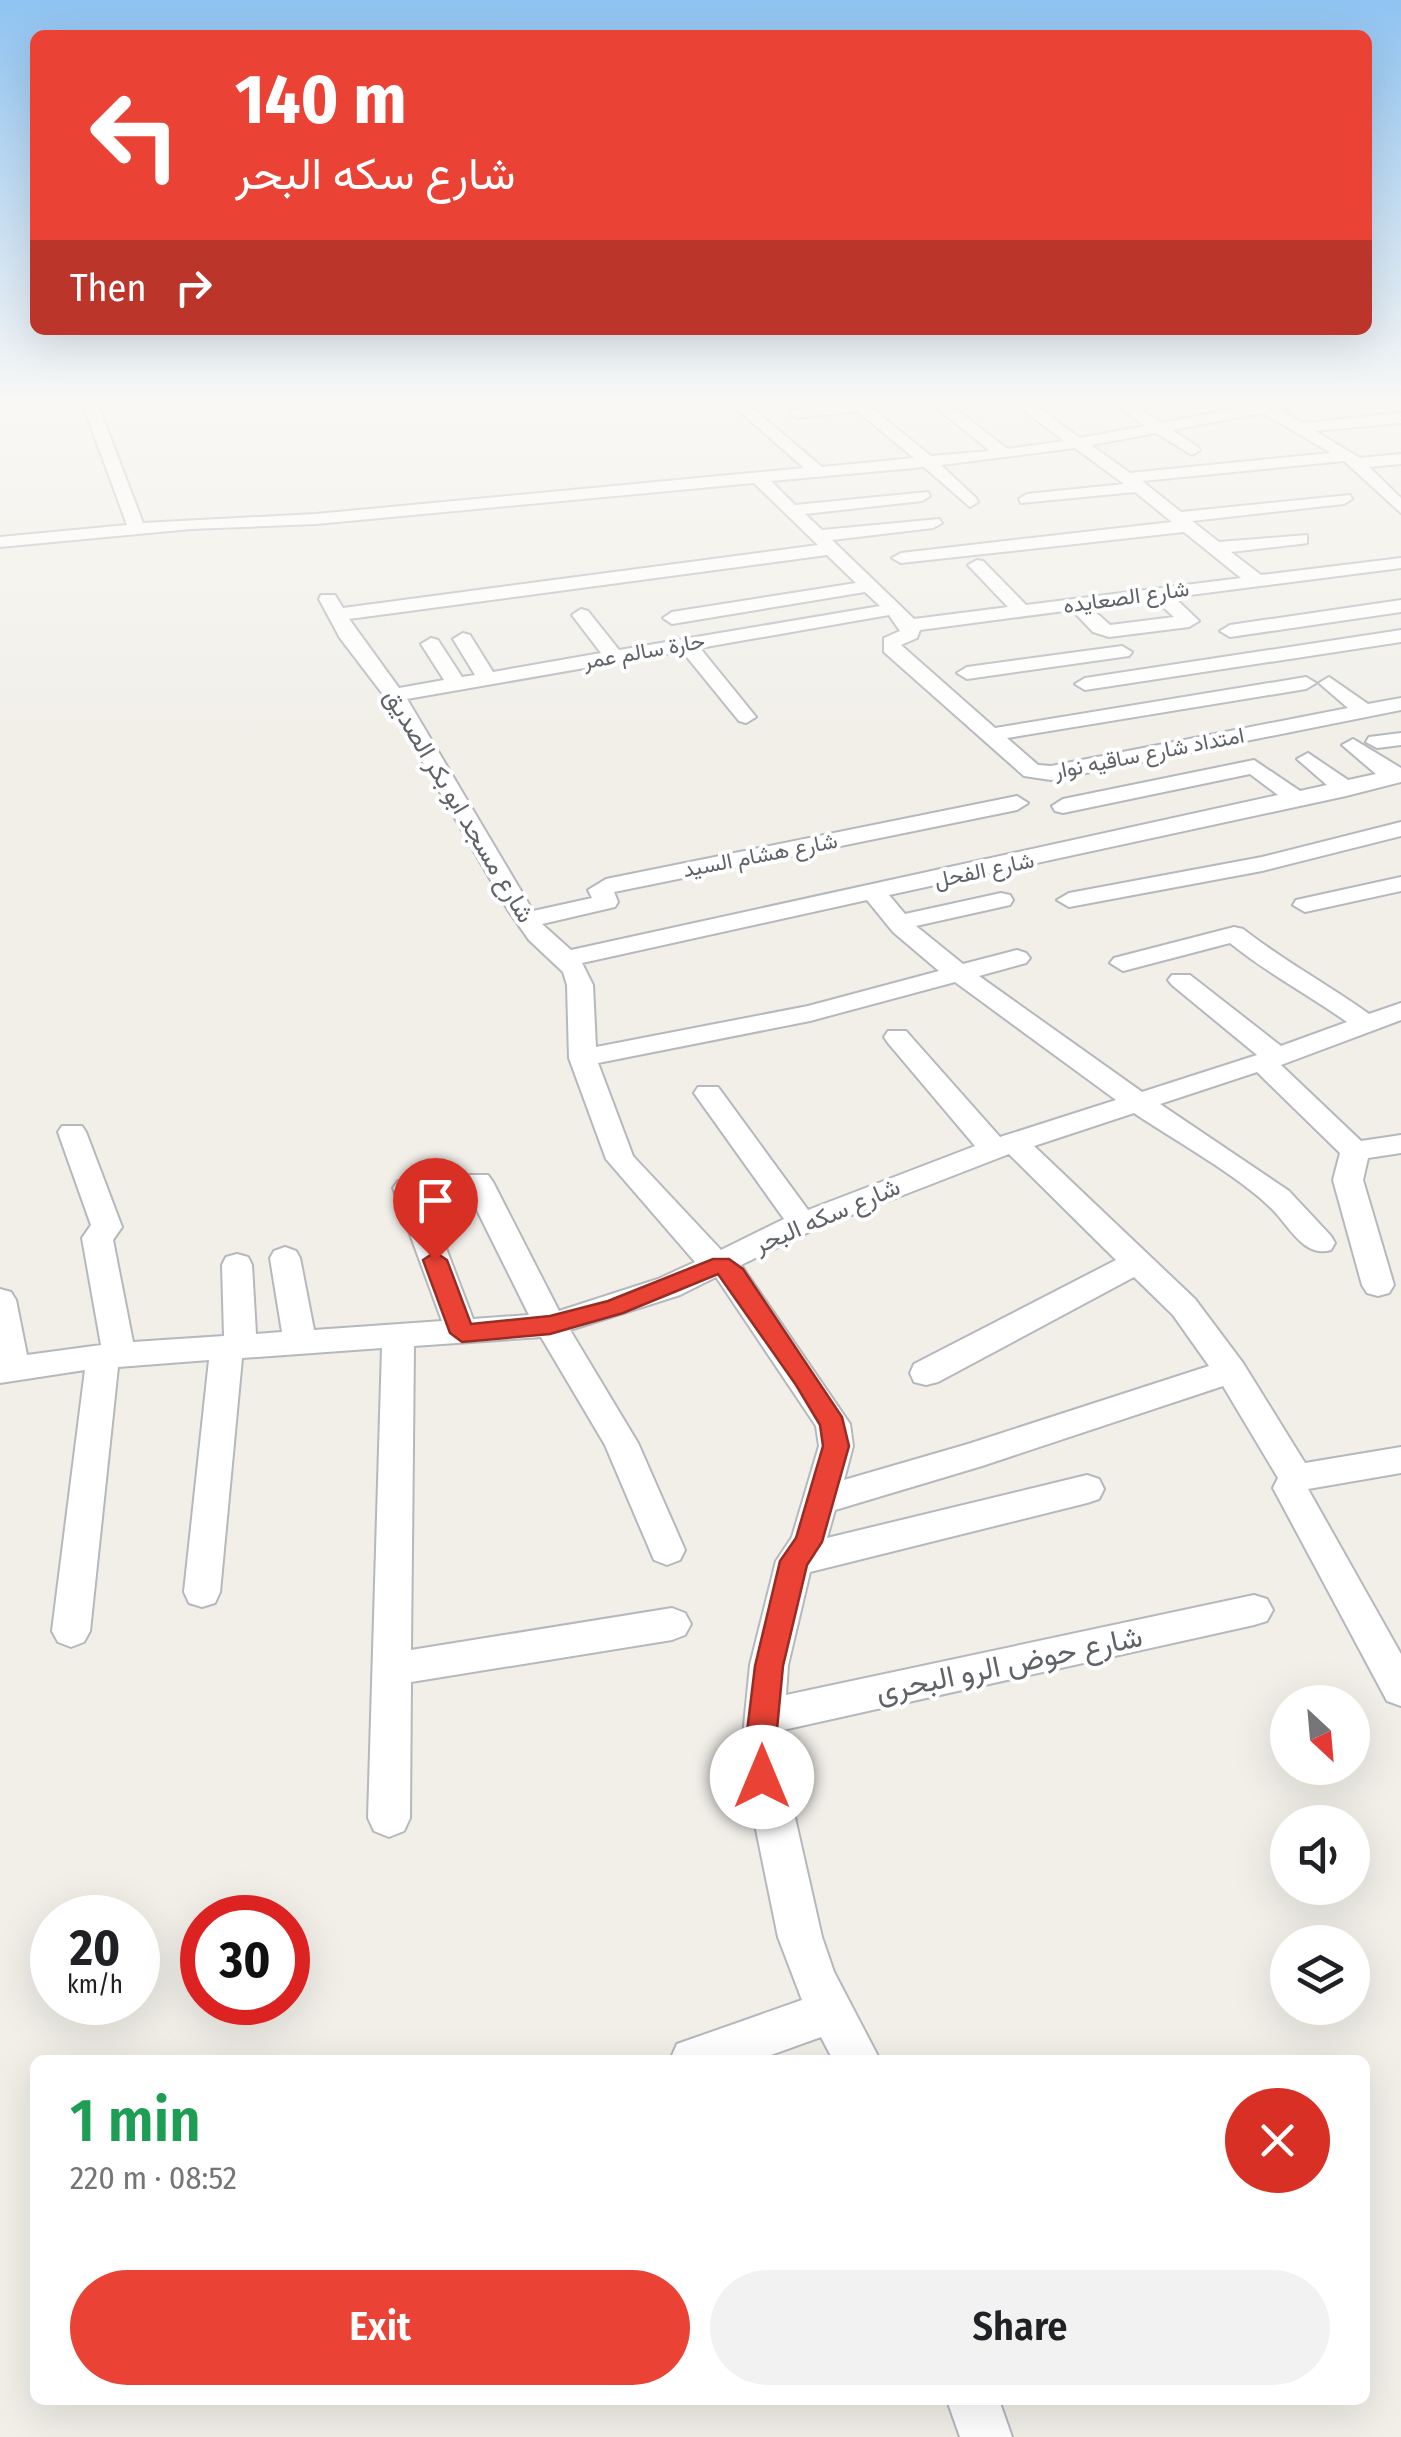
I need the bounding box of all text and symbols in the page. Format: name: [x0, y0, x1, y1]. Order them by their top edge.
text: 140 m: [235, 58, 407, 142]
icon: left: [70, 70, 200, 200]
text: شارع سكه البحر: [235, 147, 516, 201]
icon: right: [166, 260, 221, 315]
text: Then: [70, 265, 146, 311]
street label: شارع الصعايده: [1061, 575, 1191, 620]
street label: حارة سالم عمر: [580, 627, 707, 676]
street label: شارع مسجد ابو بكر الصديق: [376, 684, 541, 929]
street label: امتداد شارع ساقيه نوار: [1051, 721, 1247, 786]
street label: شارع هشام السيد: [680, 827, 840, 884]
street label: شارع الفحل: [932, 846, 1037, 895]
pin: [393, 1158, 478, 1261]
street label: شارع سكه البحر: [748, 1172, 905, 1262]
icon: arrive: [408, 1173, 463, 1228]
street label: شارع حوض الرو البحرى: [872, 1618, 1146, 1712]
north arrow: [1270, 1685, 1370, 1785]
map controls: [1270, 1685, 1370, 2025]
position arrow: [710, 1725, 814, 1829]
button: sound: [1270, 1805, 1370, 1905]
speed limit sign: 30: [180, 1895, 310, 2025]
text: 20: [70, 1918, 120, 1978]
button: layers: [1270, 1925, 1370, 2025]
text: km/h: [67, 1970, 123, 2000]
text: 1 min: [70, 2085, 201, 2157]
button: close: [1225, 2088, 1330, 2193]
text: 220 m · 08:52: [70, 2159, 237, 2197]
button: Exit: [70, 2270, 690, 2385]
button: Share: [710, 2270, 1330, 2385]

